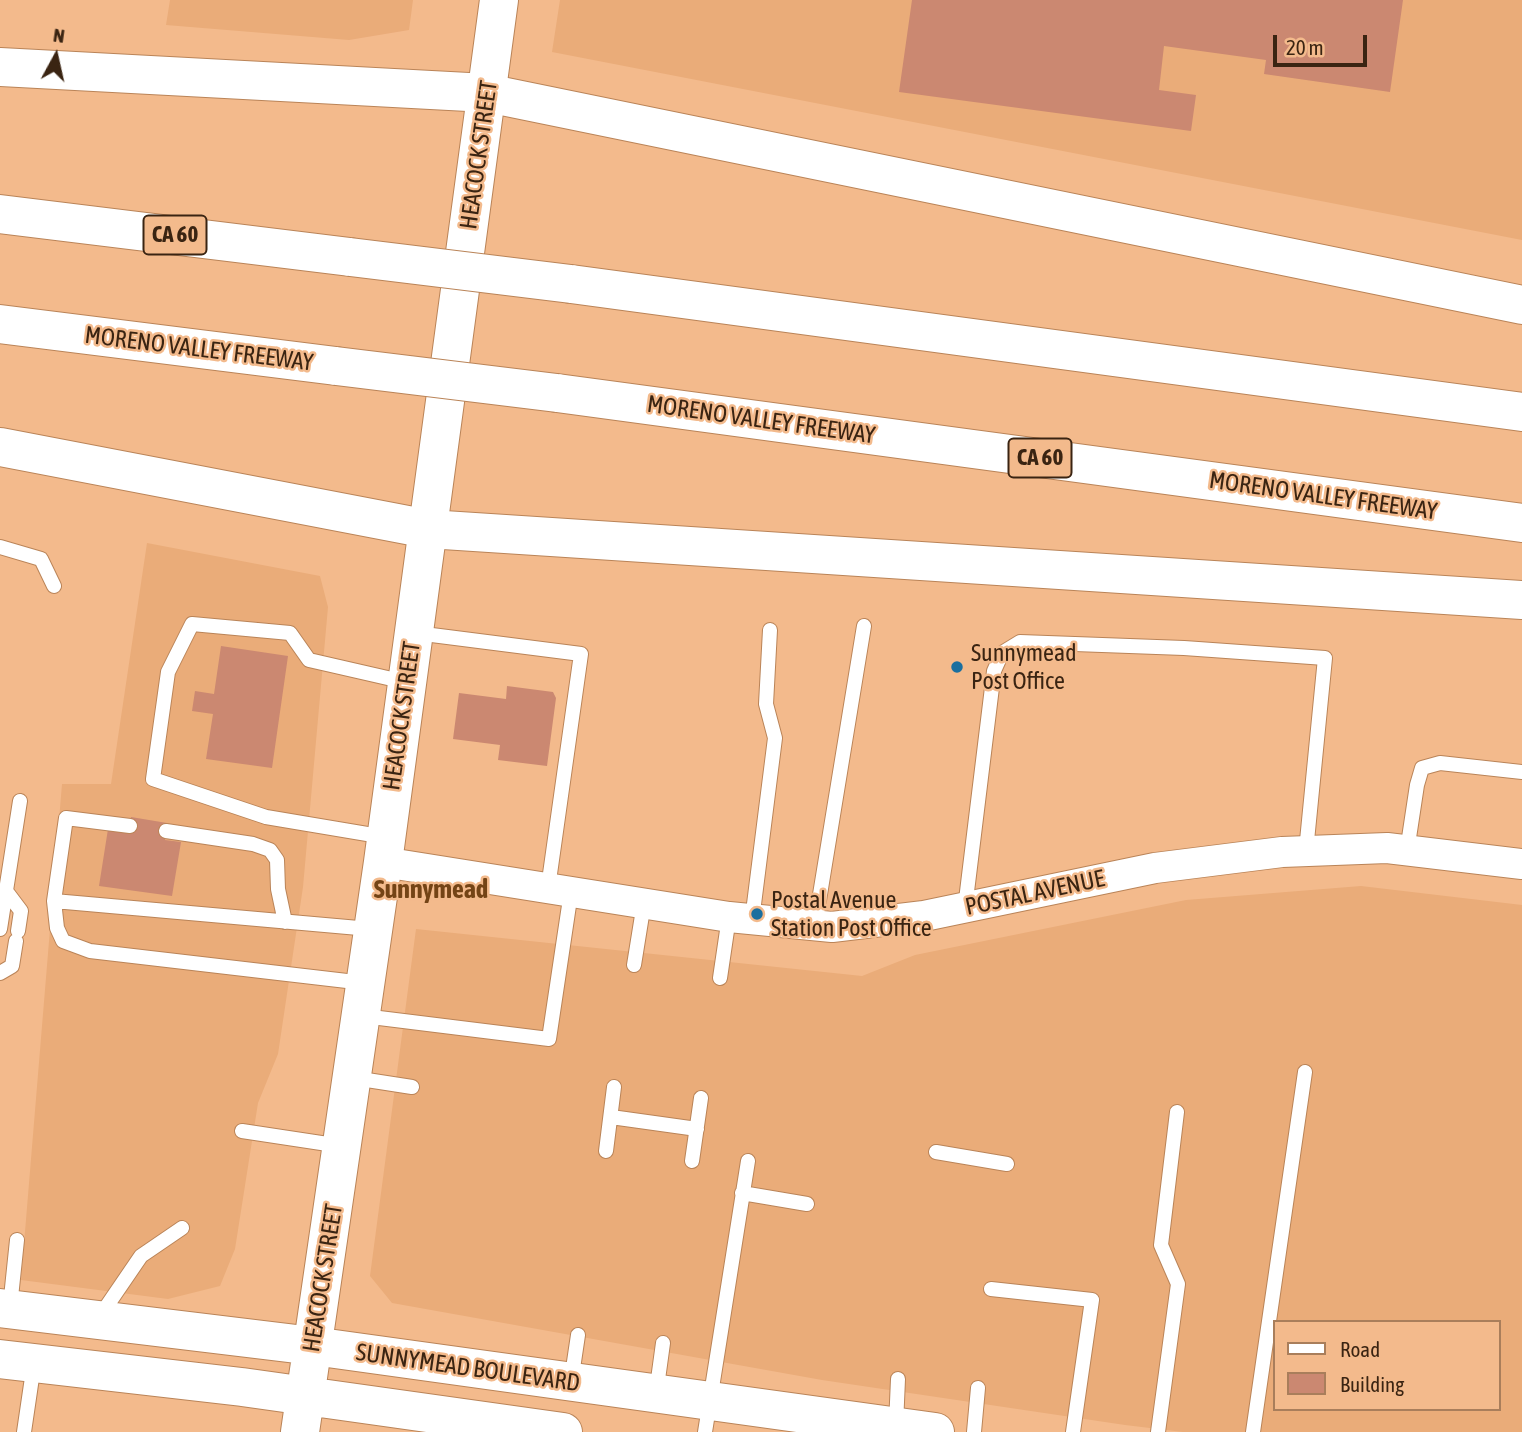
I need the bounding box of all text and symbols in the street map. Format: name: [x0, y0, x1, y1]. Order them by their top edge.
north arrow: [21, 21, 91, 91]
scale bar: [1277, 21, 1372, 65]
text: N: [52, 24, 66, 47]
text: 20 m: [1286, 35, 1324, 59]
street label: HEACOCK STREET: [454, 79, 504, 231]
road number: CA 60: [144, 216, 206, 254]
street label: MORENO VALLEY FREEWAY: [83, 321, 315, 377]
street label: MORENO VALLEY FREEWAY: [645, 390, 877, 450]
road number: CA 60: [1009, 438, 1072, 478]
street label: MORENO VALLEY FREEWAY: [1207, 466, 1439, 526]
place label: Sunnymead Post Office: [971, 639, 1077, 695]
street label: HEACOCK STREET: [377, 640, 427, 792]
marker: Sunnymead Post Office: [949, 659, 965, 675]
street label: POSTAL AVENUE: [963, 864, 1107, 922]
district label: Sunnymead: [374, 874, 488, 906]
place label: Postal Avenue Station Post Office: [771, 886, 932, 942]
marker: Postal Avenue Station Post Office: [749, 906, 765, 922]
street label: HEACOCK STREET: [297, 1202, 349, 1354]
legend: [1274, 1320, 1501, 1411]
text: Road: [1340, 1337, 1380, 1361]
street label: SUNNYMEAD BOULEVARD: [354, 1338, 582, 1398]
text: Building: [1340, 1372, 1404, 1396]

